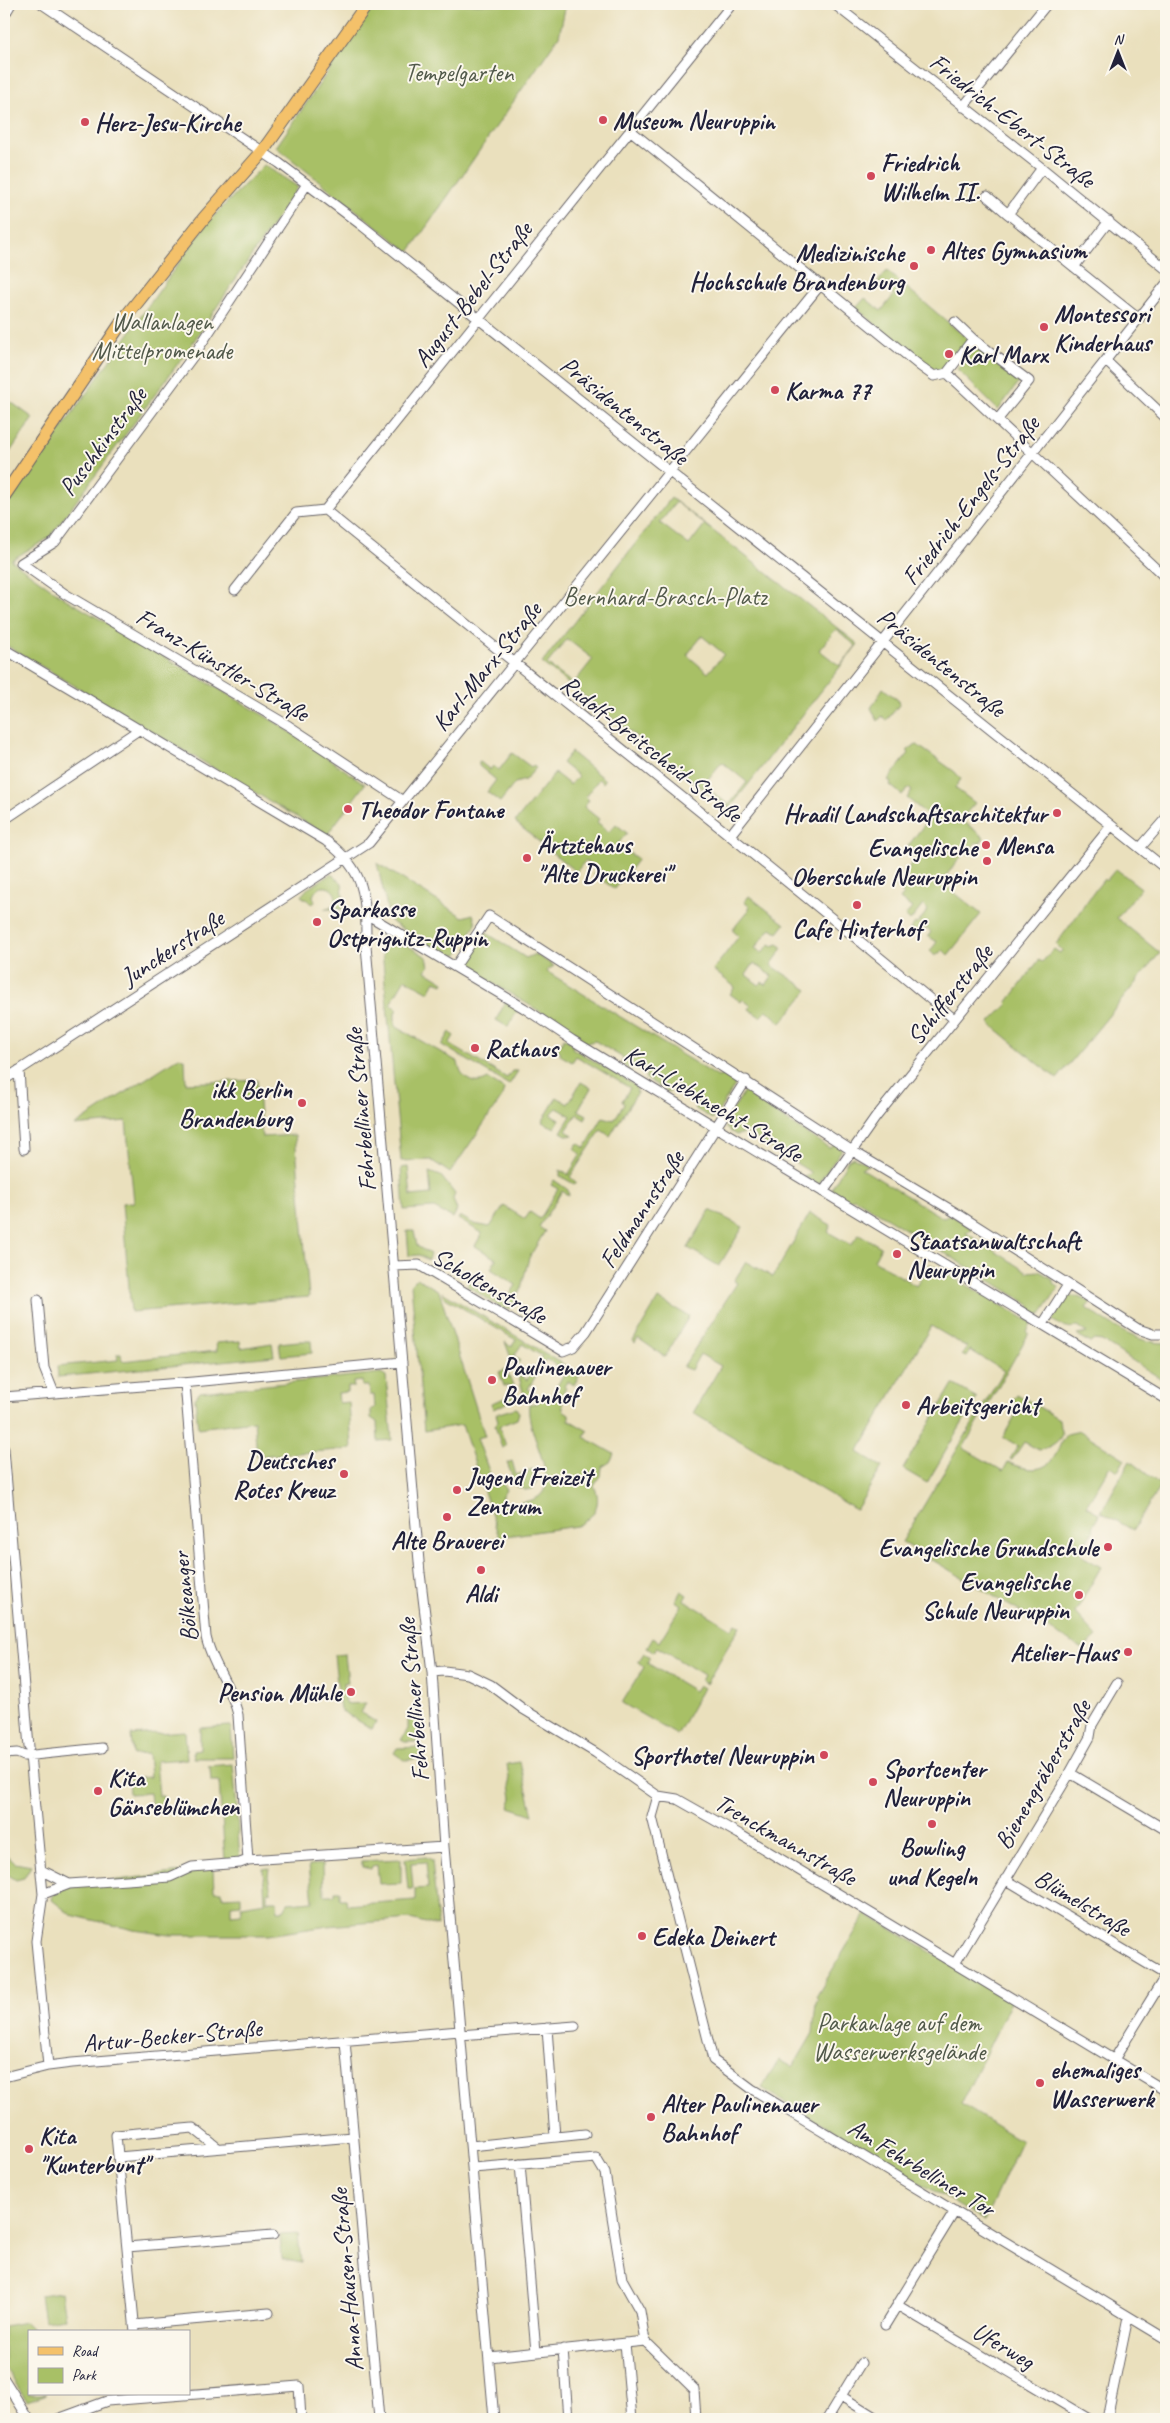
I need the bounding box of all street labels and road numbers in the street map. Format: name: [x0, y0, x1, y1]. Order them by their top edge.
street label: Friedrich-Ebert-Straße: [923, 46, 1103, 197]
street label: August-Bebel-Straße: [406, 214, 541, 374]
street label: Präsidentenstraße: [554, 349, 697, 474]
street label: Puschkinstraße: [52, 379, 155, 502]
street label: Friedrich-Engels-Straße: [895, 408, 1048, 592]
street label: Karl-Marx-Straße: [425, 594, 550, 738]
street label: Franz-Künstler-Straße: [130, 601, 316, 730]
street label: Präsidentenstraße: [871, 601, 1014, 726]
street label: Rudolf-Breitscheid-Straße: [554, 668, 750, 831]
street label: Junckerstraße: [114, 902, 232, 994]
street label: Schifferstraße: [899, 936, 1001, 1051]
street label: Fehrbelliner Straße: [338, 1025, 384, 1193]
street label: Karl-Liebknecht-Straße: [618, 1038, 810, 1171]
street label: Feldmannstraße: [592, 1143, 693, 1274]
street label: Scholtenstraße: [427, 1240, 554, 1332]
street label: Bölkeanger: [164, 1548, 206, 1644]
street label: Fehrbelliner Straße: [391, 1615, 437, 1783]
street label: Bienengräberstraße: [987, 1692, 1100, 1855]
street label: Trenckmannstraße: [709, 1786, 864, 1894]
street label: Blümelstraße: [1028, 1862, 1138, 1945]
street label: Artur-Becker-Straße: [81, 2012, 265, 2060]
street label: Am Fehrbelliner Tor: [842, 2111, 1003, 2225]
street label: Anna-Hausen-Straße: [323, 2185, 371, 2373]
street label: Uferweg: [966, 2315, 1041, 2377]

